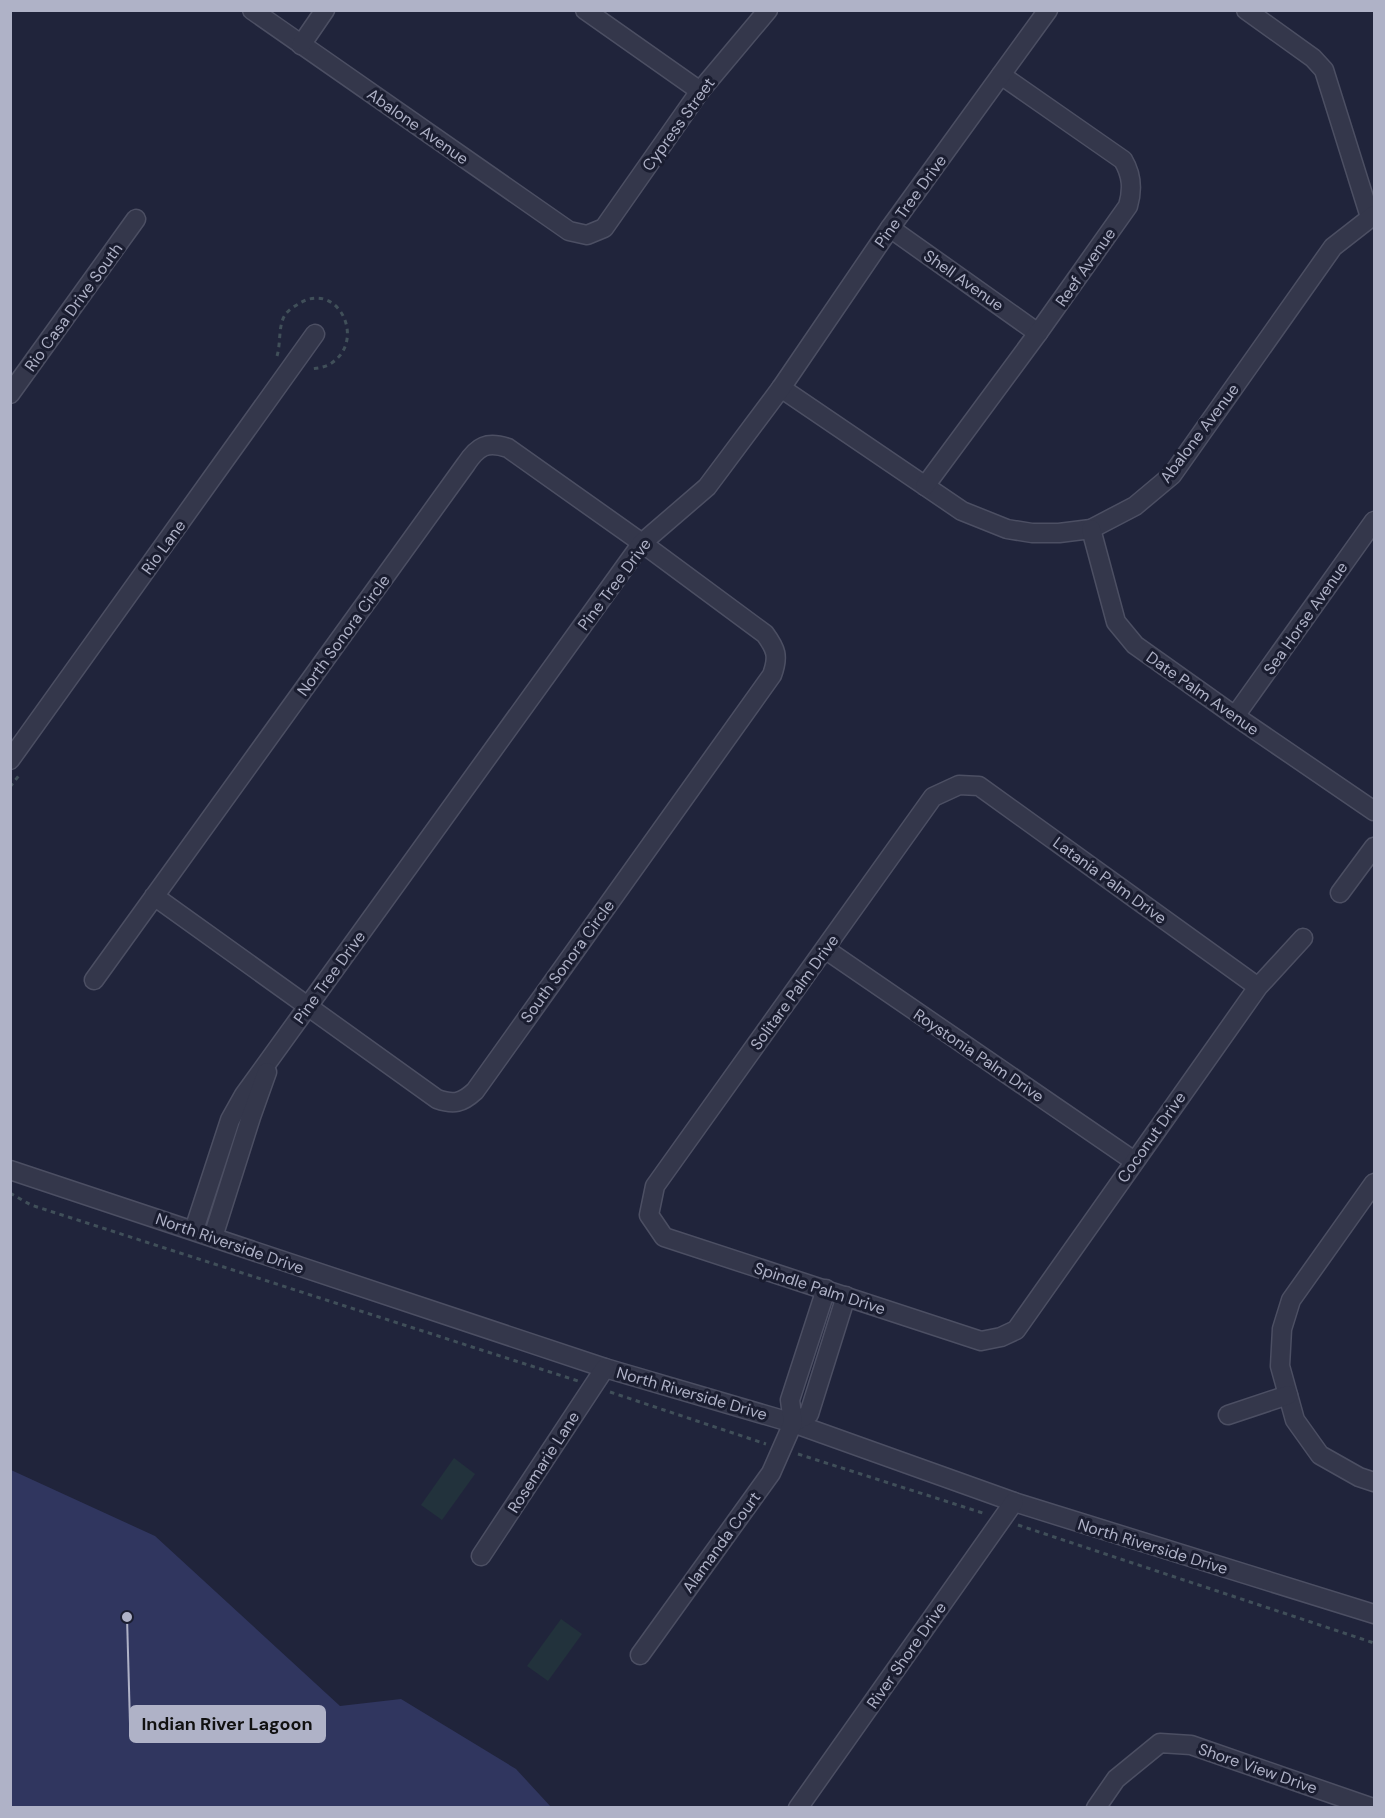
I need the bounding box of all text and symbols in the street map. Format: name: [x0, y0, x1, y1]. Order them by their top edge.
street label: Cypress Street: [637, 73, 719, 175]
street label: Abalone Avenue: [363, 84, 473, 169]
street label: Pine Tree Drive: [870, 151, 951, 252]
street label: Reef Avenue: [1051, 224, 1120, 311]
street label: Rio Casa Drive South: [20, 239, 127, 376]
street label: Shell Avenue: [919, 245, 1008, 316]
street label: Abalone Avenue: [1155, 379, 1244, 487]
street label: Rio Lane: [137, 516, 190, 579]
street label: Pine Tree Drive: [573, 534, 656, 634]
street label: Sea Horse Avenue: [1259, 558, 1352, 679]
street label: North Sonora Circle: [292, 570, 395, 700]
street label: Date Palm Avenue: [1142, 647, 1263, 740]
street label: Latania Palm Drive: [1049, 832, 1171, 929]
street label: South Sonora Circle: [516, 896, 619, 1027]
street label: Pine Tree Drive: [289, 927, 370, 1028]
street label: Solitare Palm Drive: [745, 930, 843, 1054]
street label: Roystonia Palm Drive: [909, 1004, 1048, 1107]
street label: Coconut Drive: [1112, 1088, 1191, 1187]
street label: North Riverside Drive: [153, 1208, 307, 1279]
street label: Spindle Palm Drive: [752, 1257, 888, 1320]
street label: North Riverside Drive: [614, 1362, 770, 1425]
street label: Rosemarie Lane: [503, 1407, 584, 1517]
street label: Alamanda Court: [678, 1487, 765, 1597]
street label: North Riverside Drive: [1075, 1514, 1230, 1579]
street label: River Shore Drive: [862, 1598, 951, 1713]
callout: Indian River Lagoon: [130, 1706, 325, 1742]
text: Indian River Lagoon: [141, 1712, 313, 1736]
street label: Shore View Drive: [1196, 1738, 1320, 1799]

